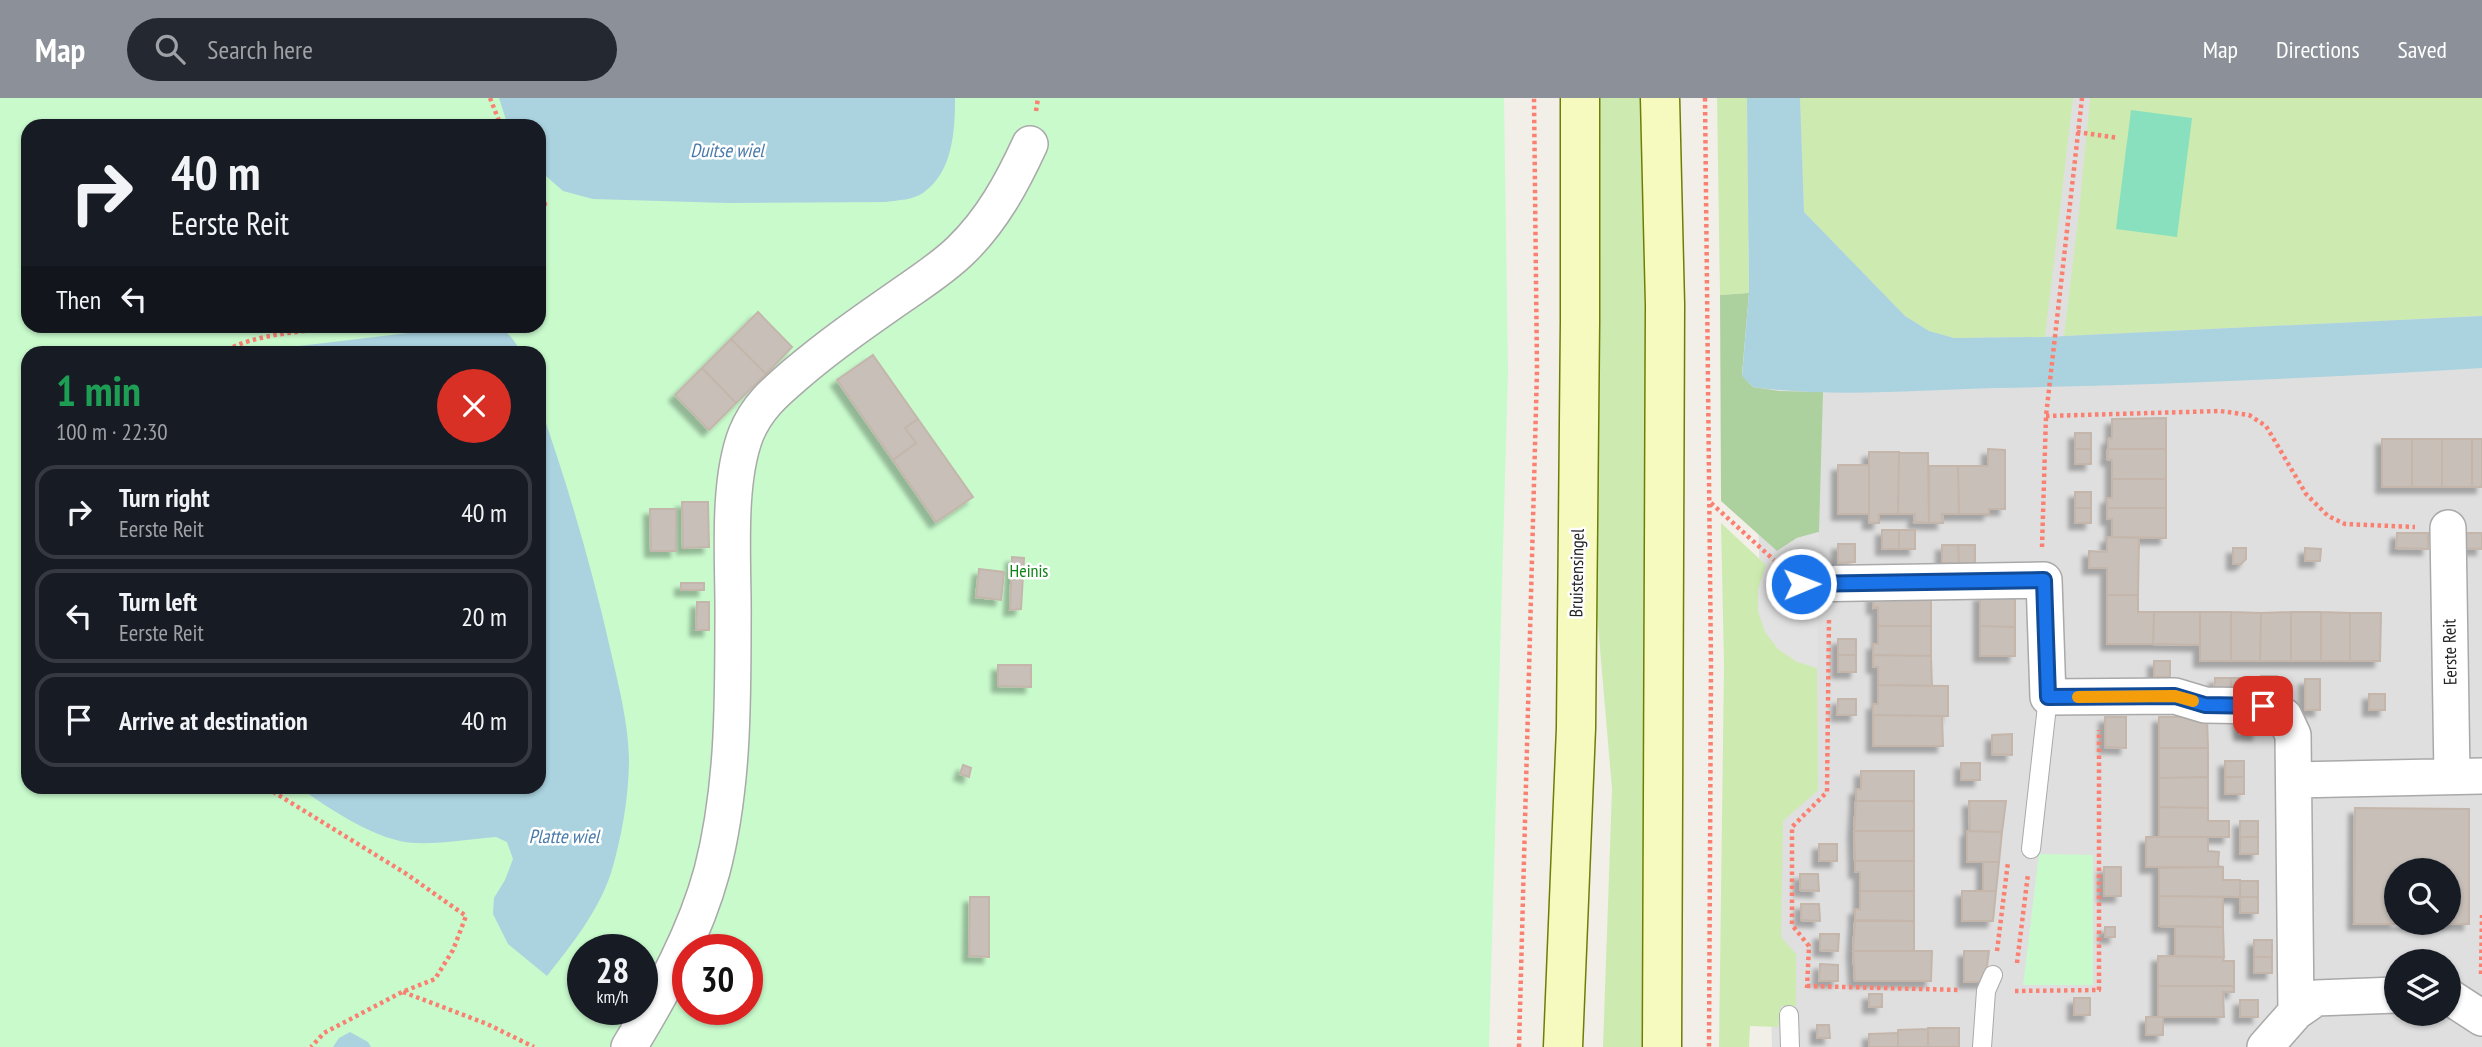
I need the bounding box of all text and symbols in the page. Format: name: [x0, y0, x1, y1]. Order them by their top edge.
search box: [127, 18, 617, 81]
text: Map: [35, 28, 85, 71]
icon: search: [151, 30, 189, 68]
text: Search here: [207, 33, 313, 66]
text: Map: [2203, 34, 2238, 65]
text: Directions: [2276, 34, 2360, 65]
text: Saved: [2398, 34, 2447, 65]
water label: Duitse wiel: [690, 138, 765, 162]
text: 40 m: [171, 140, 260, 204]
icon: right: [56, 147, 147, 238]
text: Eerste Reit: [171, 202, 289, 244]
icon: left: [115, 280, 153, 318]
text: Then: [56, 283, 101, 316]
text: 1 min: [56, 363, 141, 418]
button: close: [437, 369, 511, 443]
text: 100 m · 22:30: [56, 417, 168, 446]
text: Turn right: [119, 481, 210, 514]
icon: right: [60, 493, 98, 531]
text: 40 m: [461, 496, 507, 529]
text: Eerste Reit: [119, 514, 204, 543]
street label: Bruistensingel: [1564, 528, 1589, 618]
position arrow: [1764, 547, 1838, 621]
park label: Heinis: [1010, 559, 1048, 582]
text: Turn left: [119, 585, 197, 618]
icon: left: [60, 597, 98, 635]
text: 20 m: [461, 600, 507, 633]
text: Eerste Reit: [119, 618, 204, 647]
street label: Eerste Reit: [2437, 619, 2462, 685]
pin: [2233, 676, 2293, 736]
icon: arrive: [2244, 687, 2282, 725]
icon: arrive: [60, 701, 98, 739]
text: Arrive at destination: [119, 704, 308, 737]
text: 40 m: [461, 704, 507, 737]
water label: Platte wiel: [529, 824, 601, 848]
map controls: [2384, 858, 2461, 1026]
button: search: [2384, 858, 2461, 935]
speed limit sign: 30: [672, 934, 763, 1025]
text: 28: [596, 947, 629, 993]
button: layers: [2384, 949, 2461, 1026]
text: km/h: [597, 985, 628, 1008]

